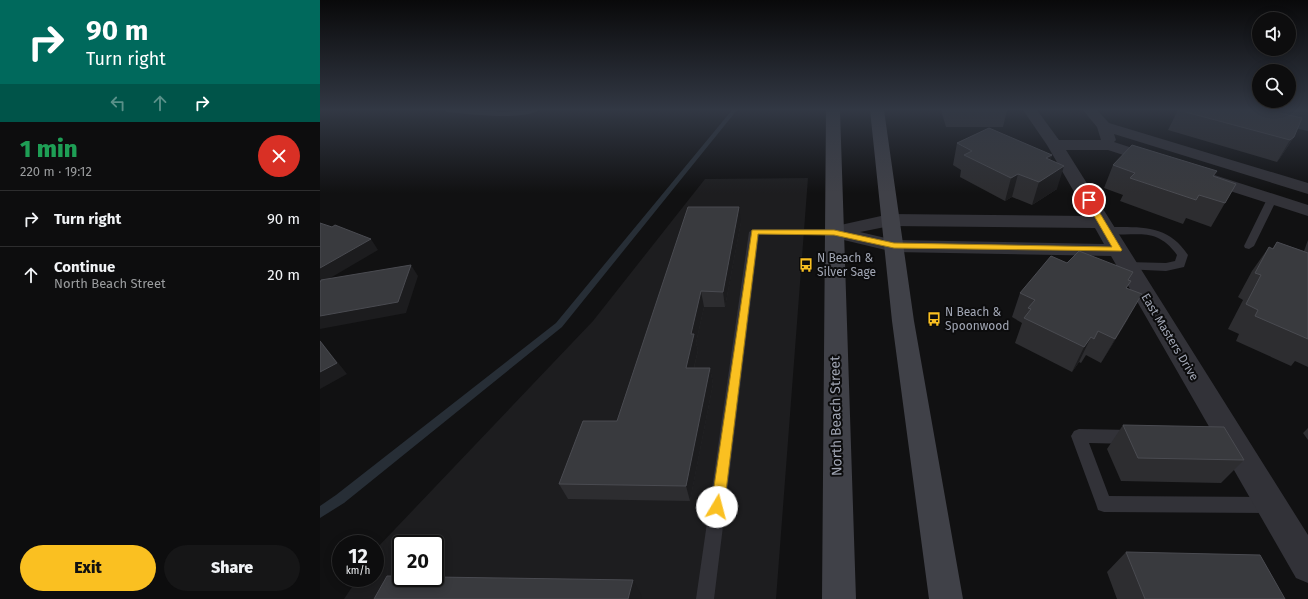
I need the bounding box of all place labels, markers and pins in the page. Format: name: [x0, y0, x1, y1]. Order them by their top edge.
pin: [1072, 183, 1106, 217]
place label: N Beach & Silver Sage: [817, 251, 876, 279]
bus stop icon: N Beach & Silver Sage: [798, 257, 814, 273]
place label: N Beach & Spoonwood: [945, 305, 1010, 333]
bus stop icon: N Beach & Spoonwood: [926, 311, 942, 327]

